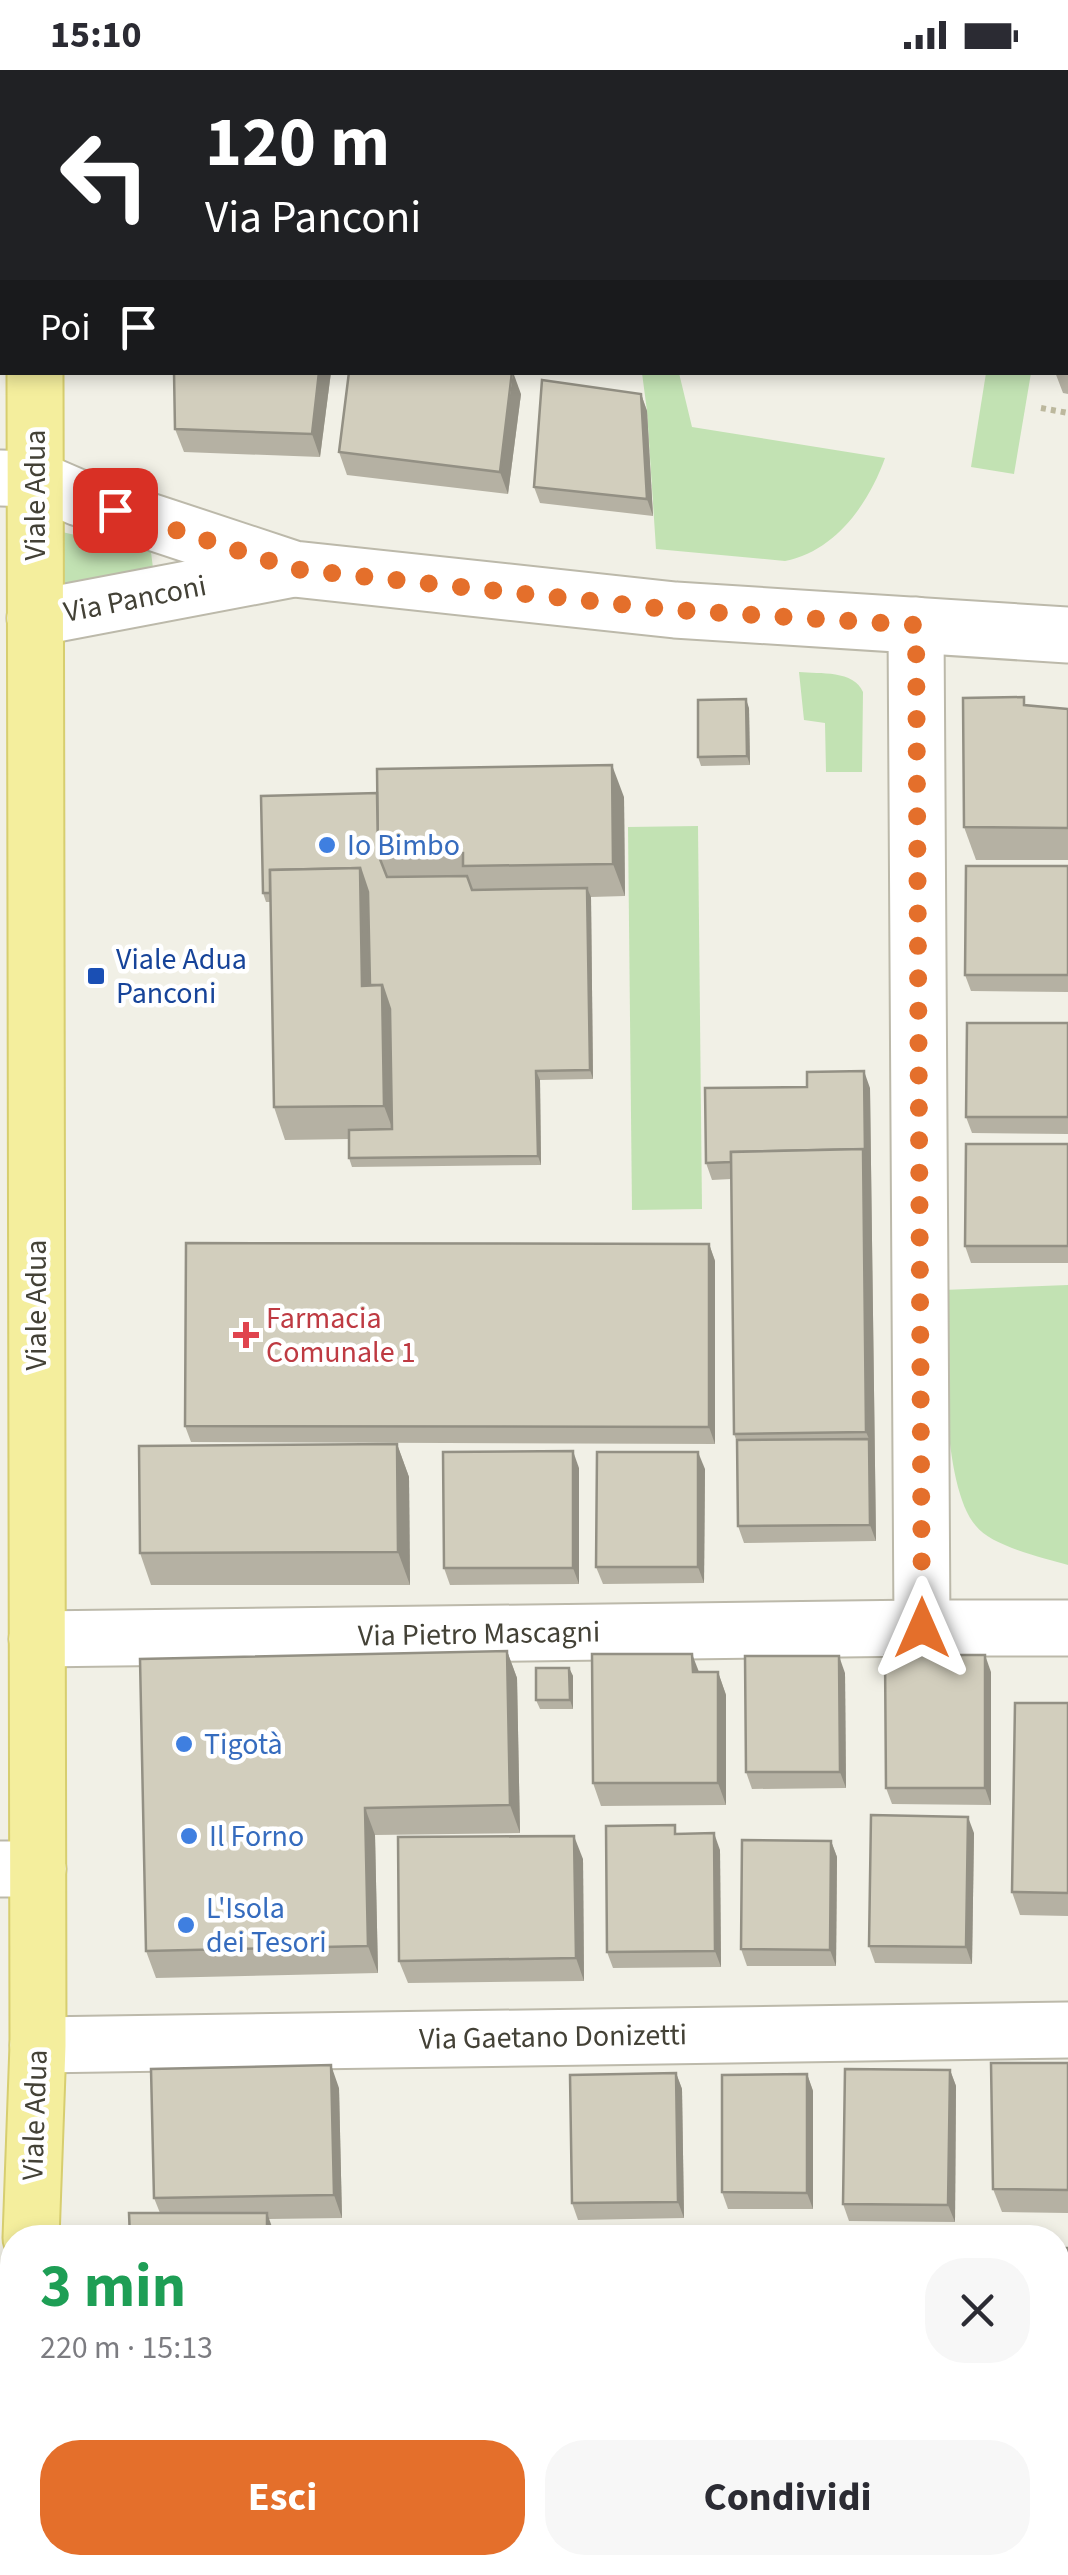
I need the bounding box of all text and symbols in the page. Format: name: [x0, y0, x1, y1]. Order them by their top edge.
text: 15:10: [50, 8, 142, 62]
text: 120 m: [205, 93, 390, 193]
icon: left: [40, 110, 170, 240]
text: Via Panconi: [205, 186, 421, 250]
icon: arrive: [111, 300, 166, 355]
text: Poi: [40, 301, 91, 355]
street label: Viale Adua: [14, 430, 57, 560]
pin: [73, 468, 158, 553]
icon: arrive: [88, 483, 143, 538]
street label: Via Panconi: [60, 564, 210, 634]
place label: Io Bimbo: [347, 824, 460, 867]
marker: Io Bimbo: [316, 834, 338, 856]
place label: Viale Adua Panconi: [116, 938, 247, 1015]
marker: Viale Adua Panconi: [85, 965, 107, 987]
street label: Viale Adua: [15, 1240, 58, 1370]
place label: Farmacia Comunale 1: [266, 1297, 416, 1374]
marker: Farmacia Comunale 1: [235, 1324, 257, 1346]
position arrow: [870, 1576, 974, 1680]
street label: Via Pietro Mascagni: [357, 1610, 601, 1658]
place label: Tigotà: [204, 1723, 283, 1766]
marker: Tigotà: [173, 1733, 195, 1755]
place label: Il Forno: [209, 1815, 304, 1858]
marker: Il Forno: [178, 1825, 200, 1847]
place label: L'Isola dei Tesori: [206, 1887, 327, 1964]
marker: L'Isola dei Tesori: [175, 1914, 197, 1936]
street label: Via Gaetano Donizetti: [419, 2013, 687, 2061]
street label: Viale Adua: [11, 2049, 59, 2181]
text: 3 min: [40, 2245, 186, 2330]
button: close: [925, 2258, 1030, 2363]
text: 220 m · 15:13: [40, 2325, 213, 2371]
button: Esci: [40, 2440, 525, 2555]
button: Condividi: [545, 2440, 1030, 2555]

